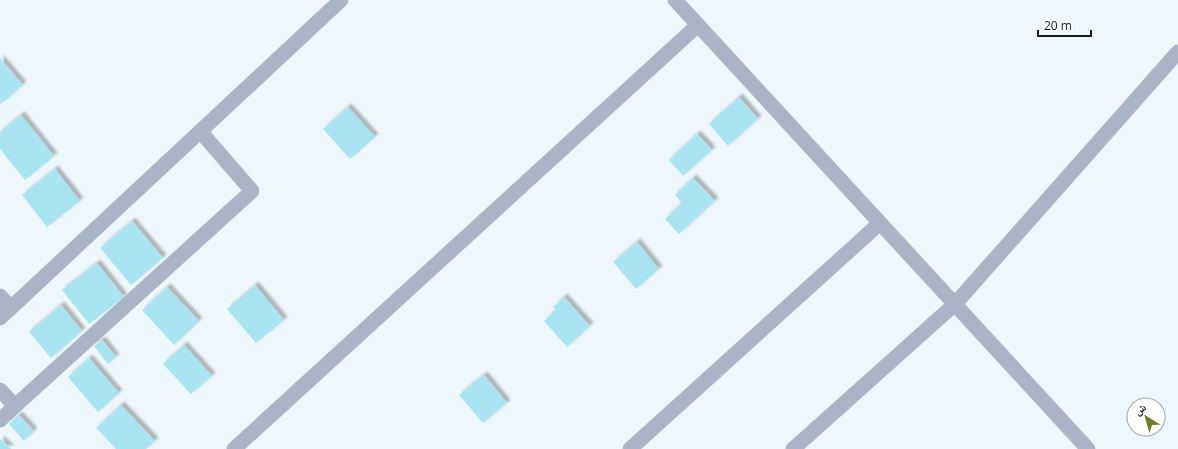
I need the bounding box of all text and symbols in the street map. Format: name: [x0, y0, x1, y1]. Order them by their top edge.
scale bar: [1038, 12, 1091, 38]
text: 20 m: [1044, 17, 1072, 34]
north arrow: [1126, 397, 1166, 437]
text: ش: [1131, 399, 1150, 419]

